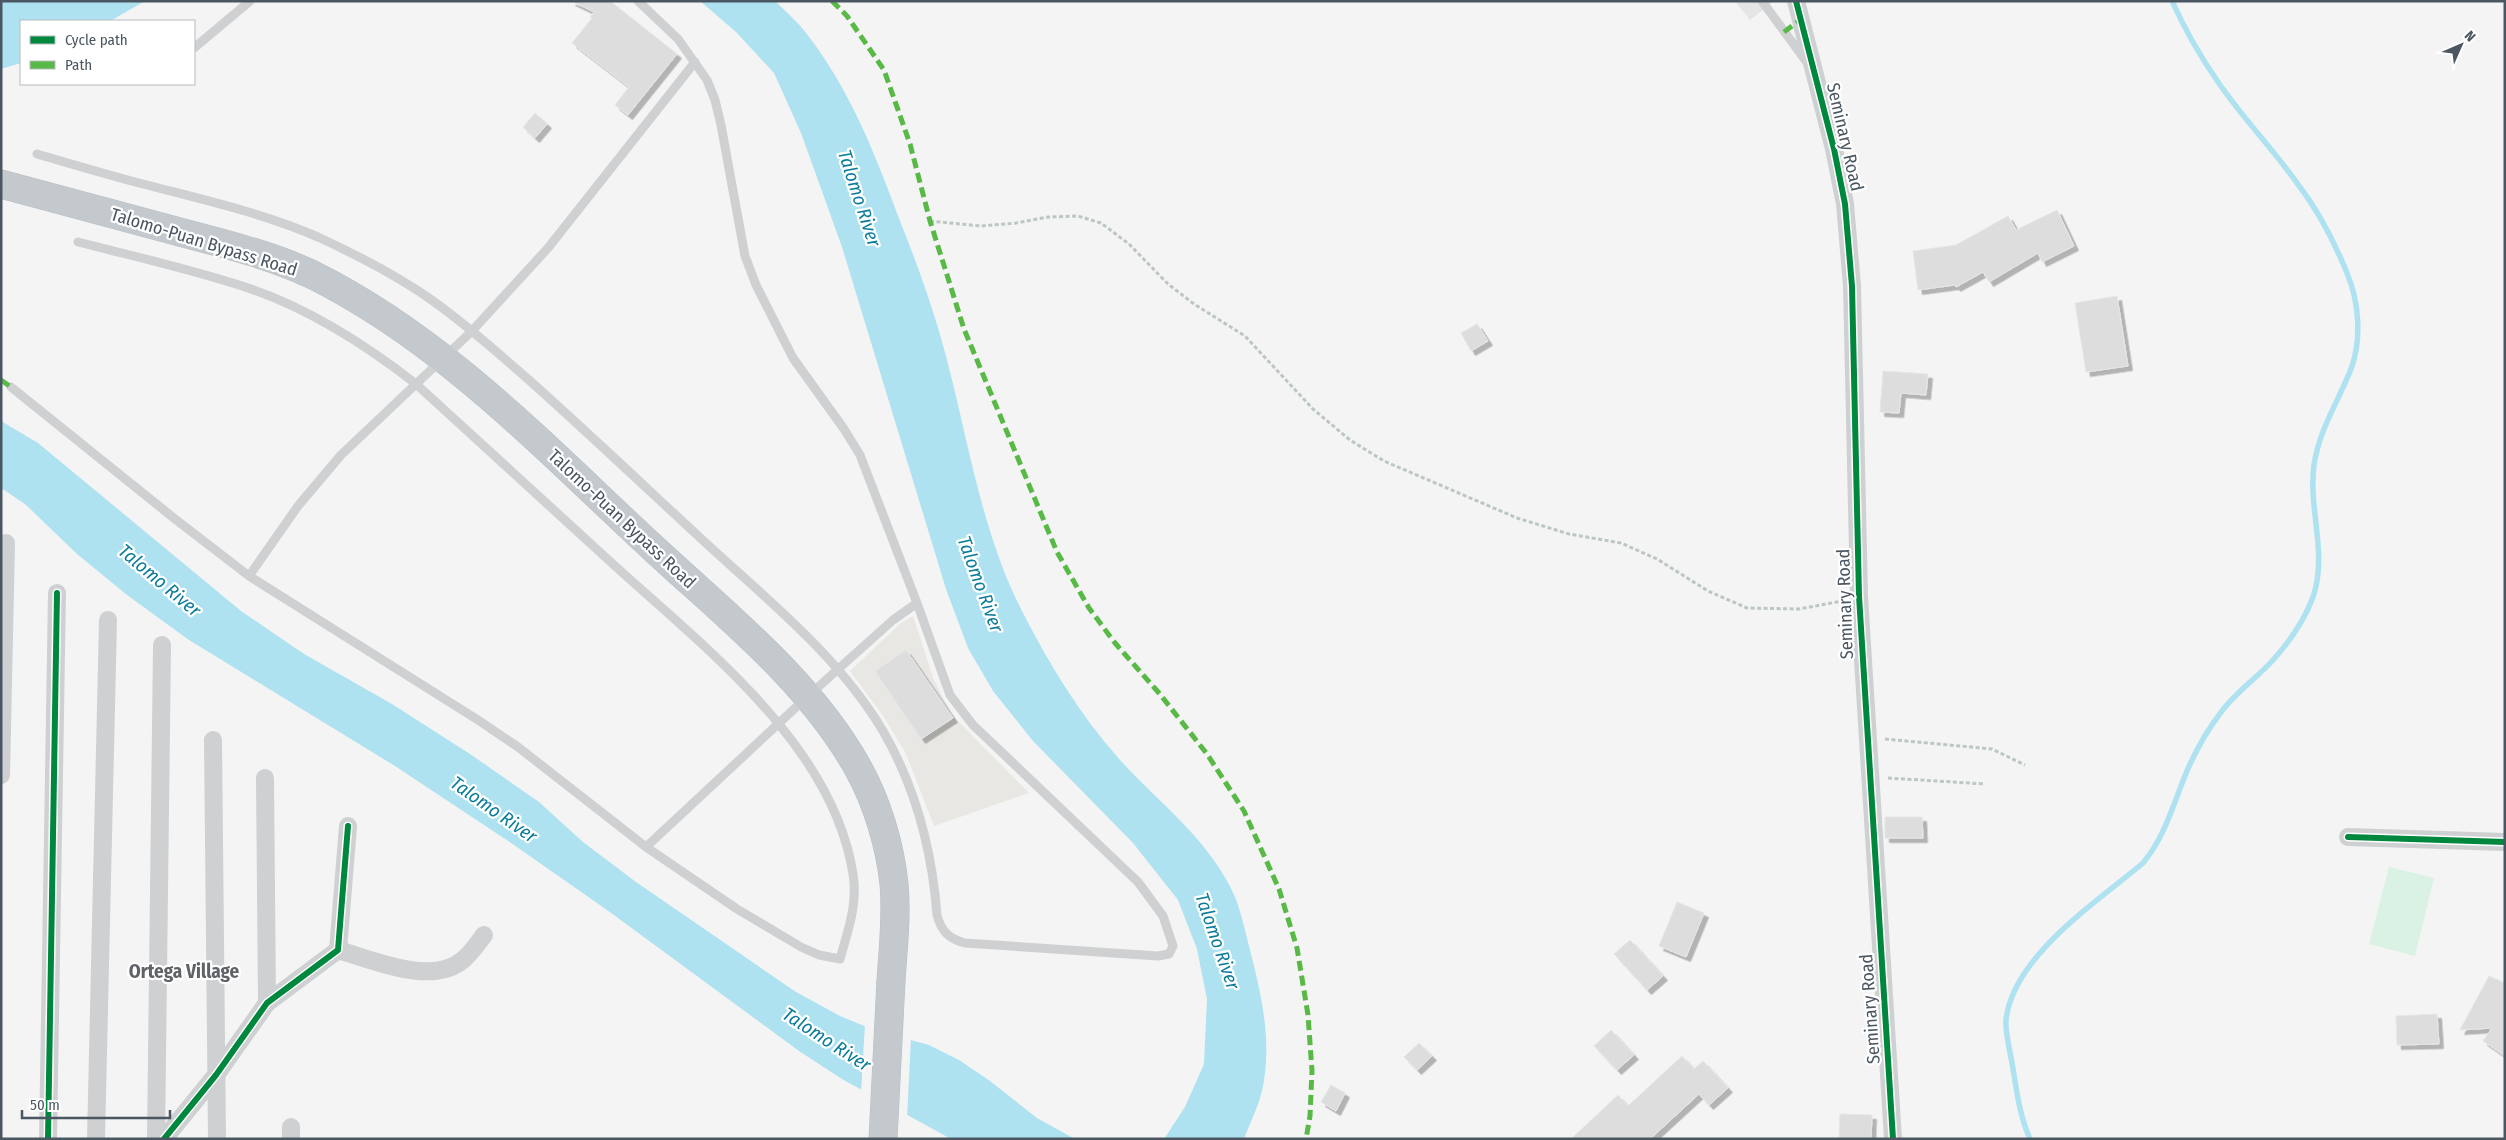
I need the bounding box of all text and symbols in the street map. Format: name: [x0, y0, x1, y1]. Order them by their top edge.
legend: [20, 20, 195, 85]
north arrow: [2436, 20, 2486, 70]
text: N: [2461, 27, 2479, 45]
text: Cycle path: [65, 31, 128, 49]
text: Path: [65, 56, 92, 74]
street label: Seminary Road: [1822, 81, 1868, 193]
water label: Talomo River: [833, 147, 886, 251]
street label: Talomo-Puan Bypass Road: [108, 203, 300, 281]
street label: Talomo-Puan Bypass Road: [544, 445, 700, 593]
water label: Talomo River: [953, 533, 1009, 637]
water label: Talomo River: [114, 539, 207, 622]
street label: Seminary Road: [1832, 548, 1858, 660]
water label: Talomo River: [446, 771, 543, 848]
water label: Talomo River: [1190, 890, 1245, 994]
street label: Seminary Road: [1855, 953, 1885, 1065]
district label: Ortega Village: [129, 960, 240, 983]
water label: Talomo River: [778, 1002, 876, 1077]
scale bar: [22, 1088, 170, 1120]
text: 50 m: [30, 1096, 60, 1114]

